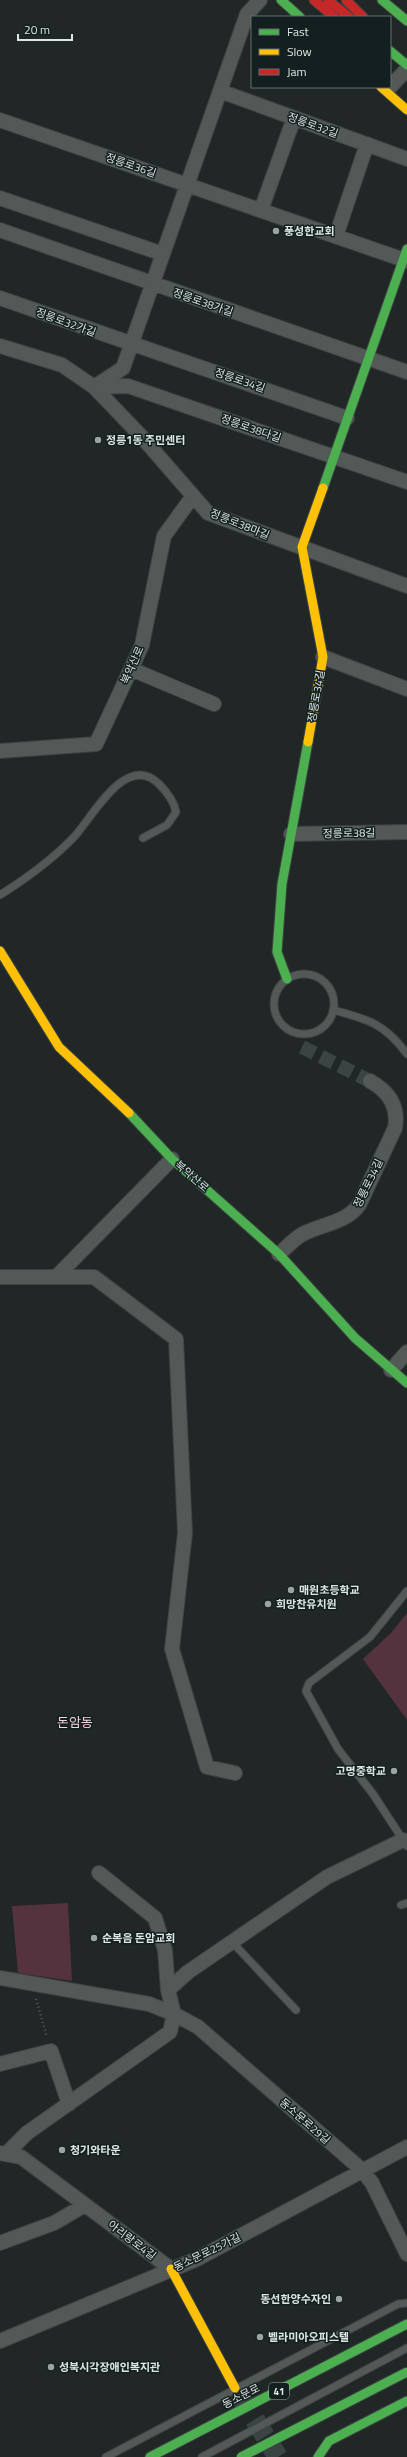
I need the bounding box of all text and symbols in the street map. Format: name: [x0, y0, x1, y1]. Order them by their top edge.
scale bar: [18, 16, 72, 42]
legend: [251, 16, 391, 88]
text: 20 m: [24, 20, 50, 39]
text: Fast: [287, 22, 310, 41]
text: Slow: [287, 42, 312, 61]
text: Jam: [287, 62, 307, 81]
street label: 정릉로32길: [285, 108, 341, 142]
street label: 정릉로36길: [103, 149, 159, 181]
place label: 풍성한교회: [284, 223, 335, 239]
marker: 풍성한교회: [271, 226, 281, 236]
street label: 정릉로38가길: [171, 284, 235, 320]
street label: 정릉로32가길: [34, 304, 98, 340]
street label: 정릉로34길: [212, 364, 268, 396]
street label: 정릉로38다길: [219, 410, 283, 446]
place label: 정릉1동 주민센터: [106, 432, 185, 448]
marker: 정릉1동 주민센터: [93, 435, 103, 445]
street label: 정릉로38마길: [208, 505, 272, 543]
street label: 북악산로: [116, 643, 148, 687]
street label: 정릉로34길: [304, 669, 328, 723]
street label: 정릉로38길: [322, 825, 376, 841]
street label: 정릉로34길: [349, 1156, 387, 1210]
street label: 북악산로: [171, 1157, 213, 1195]
place label: 매원초등학교: [299, 1582, 360, 1598]
marker: 매원초등학교: [286, 1585, 296, 1595]
place label: 희망찬유치원: [276, 1596, 337, 1612]
marker: 희망찬유치원: [263, 1599, 273, 1609]
district label: 돈암동: [57, 1712, 93, 1732]
place label: 고명중학교: [335, 1763, 386, 1779]
marker: 고명중학교: [389, 1766, 399, 1776]
place label: 순복음 돈암교회: [102, 1930, 175, 1946]
marker: 순복음 돈암교회: [89, 1933, 99, 1943]
street label: 동소문로29길: [276, 2094, 334, 2148]
place label: 청기와타운: [70, 2142, 121, 2158]
marker: 청기와타운: [57, 2145, 67, 2155]
street label: 아리랑로4길: [105, 2217, 159, 2263]
street label: 동소문로25가길: [171, 2229, 243, 2275]
place label: 동선한양수자인: [260, 2291, 331, 2307]
marker: 동선한양수자인: [334, 2294, 344, 2304]
place label: 벨라미아오피스텔: [268, 2329, 349, 2345]
marker: 벨라미아오피스텔: [255, 2332, 265, 2342]
place label: 성북시각장애인복지관: [59, 2359, 160, 2375]
marker: 성북시각장애인복지관: [46, 2362, 56, 2372]
street label: 동소문로: [219, 2380, 263, 2412]
road number: 41: [269, 2383, 289, 2399]

